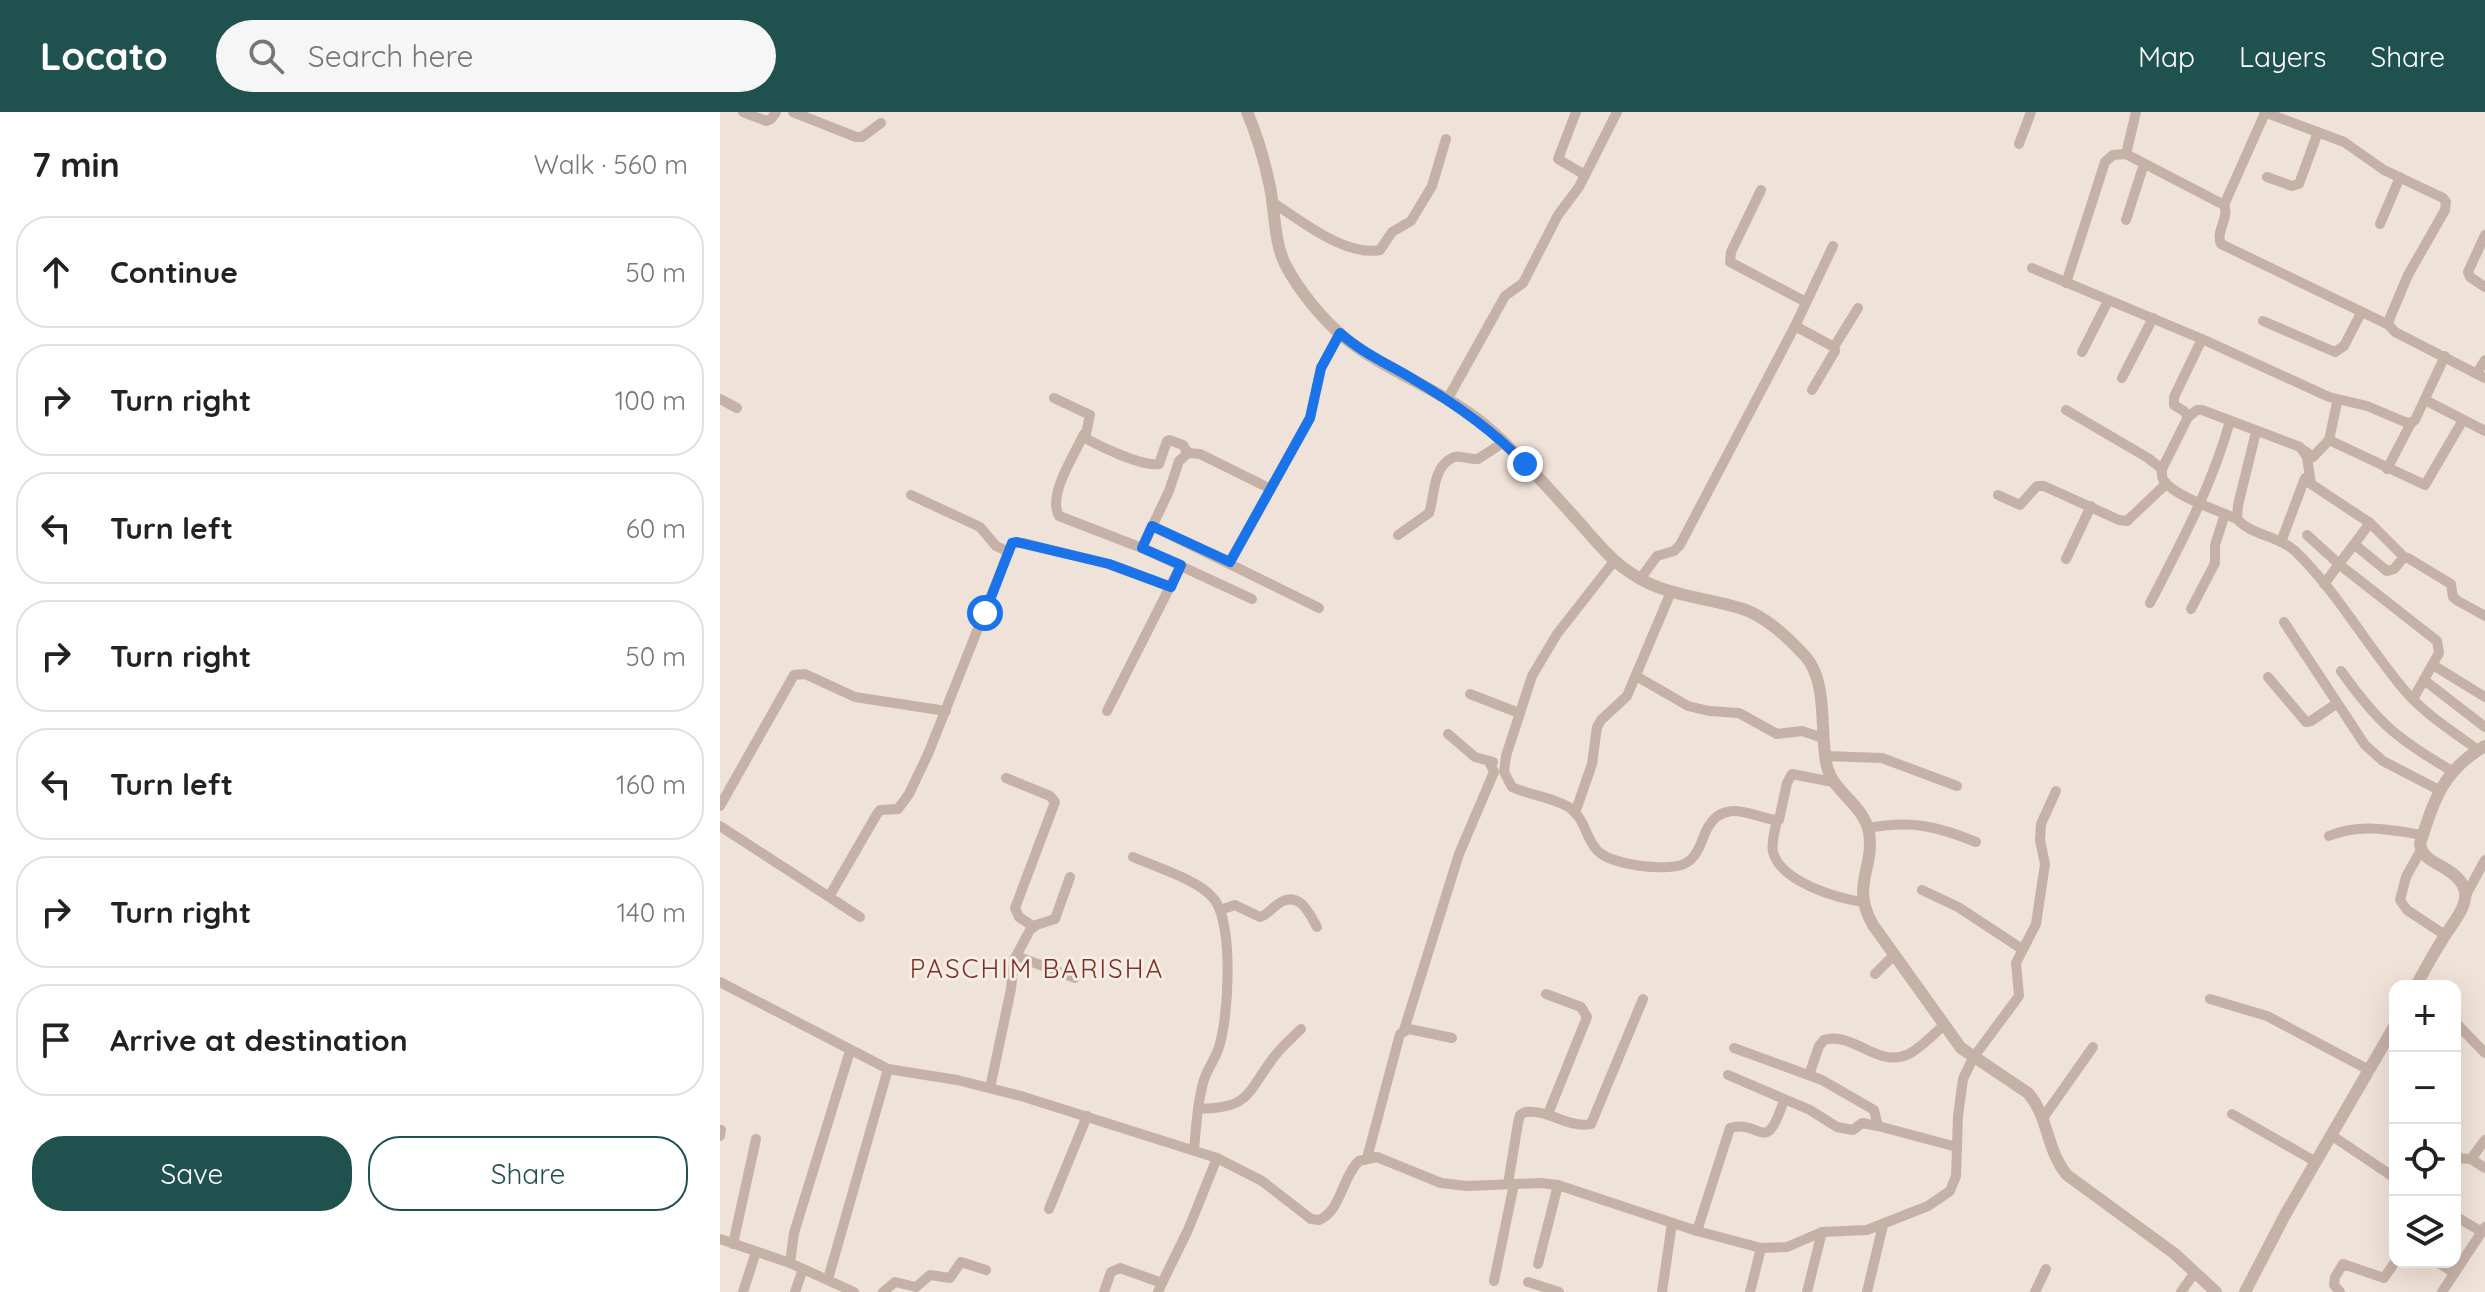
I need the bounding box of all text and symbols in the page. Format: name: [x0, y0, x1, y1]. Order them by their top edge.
search box: [216, 20, 776, 92]
text: Locato: [40, 32, 168, 80]
icon: search: [244, 34, 288, 78]
text: Search here: [308, 37, 473, 75]
text: Map: [2138, 39, 2195, 74]
text: Layers: [2239, 39, 2326, 74]
text: Share: [2370, 39, 2445, 74]
text: 7 min: [32, 143, 120, 186]
text: Walk · 560 m: [534, 148, 688, 181]
icon: ahead: [34, 250, 78, 294]
text: Continue: [110, 253, 238, 291]
text: 50 m: [626, 256, 686, 289]
icon: right: [34, 378, 78, 422]
text: Turn right: [110, 381, 251, 419]
text: 100 m: [615, 384, 686, 417]
route end: [1507, 446, 1543, 482]
icon: left: [34, 506, 78, 550]
text: Turn left: [110, 509, 233, 547]
text: 60 m: [626, 512, 686, 545]
route start: [967, 595, 1003, 631]
icon: right: [34, 634, 78, 678]
text: Turn right: [110, 637, 251, 675]
text: 50 m: [626, 640, 686, 673]
icon: left: [34, 762, 78, 806]
text: Turn left: [110, 765, 233, 803]
text: 160 m: [616, 768, 686, 801]
icon: right: [34, 890, 78, 934]
text: Turn right: [110, 893, 251, 931]
text: 140 m: [617, 896, 686, 929]
district label: PASCHIM BARISHA: [910, 952, 1164, 985]
map controls: [2389, 980, 2461, 1268]
button: +: [2389, 980, 2461, 1052]
icon: arrive: [34, 1018, 78, 1062]
text: Arrive at destination: [110, 1021, 408, 1059]
button: −: [2389, 1052, 2461, 1124]
button: locate: [2389, 1124, 2461, 1196]
button: Save: [32, 1136, 352, 1211]
button: Share: [368, 1136, 688, 1211]
button: layers: [2389, 1196, 2461, 1268]

